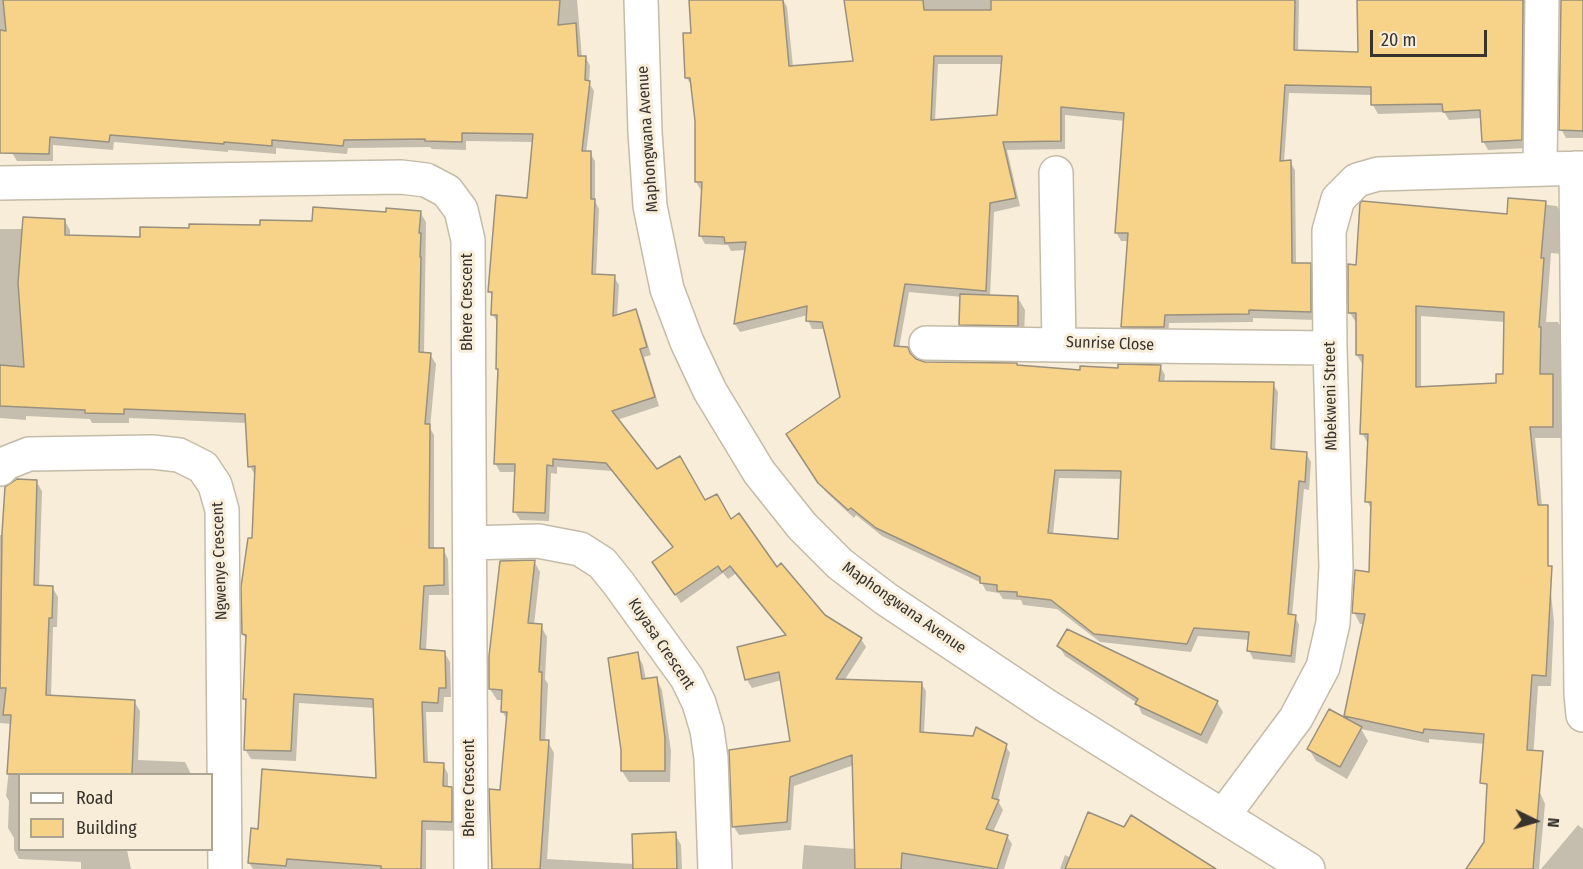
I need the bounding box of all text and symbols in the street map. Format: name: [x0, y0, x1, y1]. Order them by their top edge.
scale bar: [1373, 18, 1490, 56]
text: 20 m: [1381, 29, 1416, 51]
street label: Maphongwana Avenue: [633, 65, 663, 213]
street label: Bhere Crescent: [458, 253, 478, 351]
street label: Sunrise Close: [1066, 333, 1154, 355]
street label: Mbekweni Street: [1320, 341, 1342, 451]
street label: Ngwenye Crescent: [208, 501, 232, 621]
street label: Maphongwana Avenue: [838, 558, 970, 658]
street label: Kuyasa Crescent: [624, 595, 698, 693]
street label: Bhere Crescent: [460, 739, 480, 837]
legend: [18, 773, 213, 851]
text: Road: [76, 787, 113, 809]
north arrow: [1505, 791, 1565, 851]
text: Building: [76, 817, 137, 839]
text: N: [1544, 817, 1563, 828]

